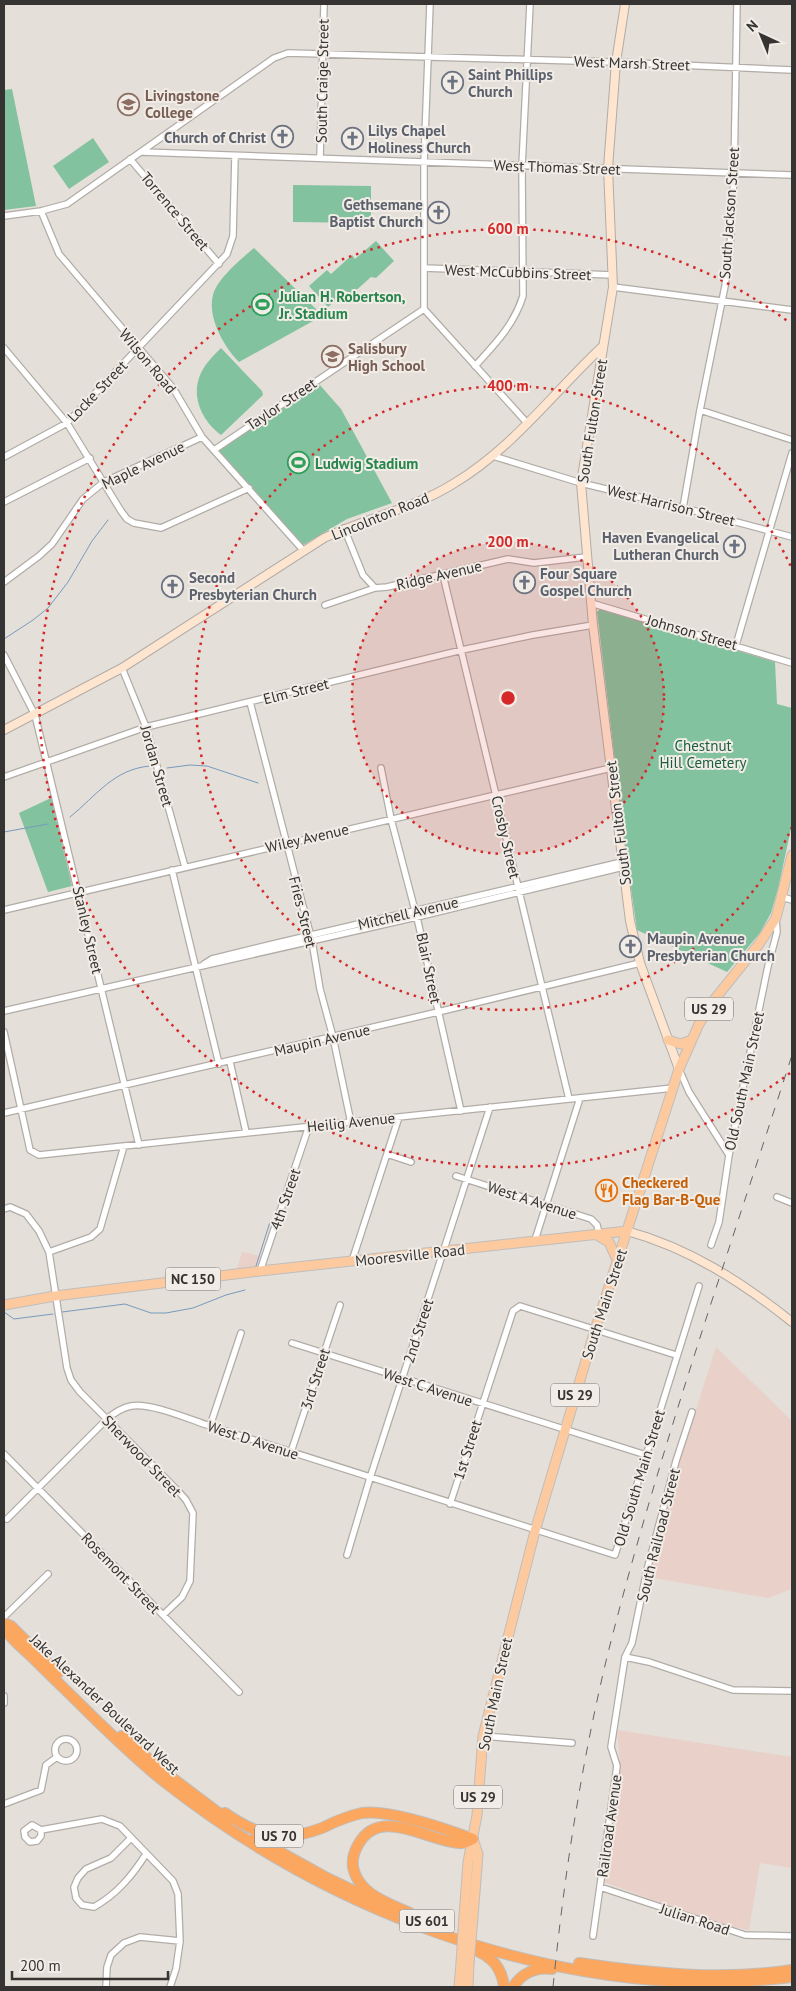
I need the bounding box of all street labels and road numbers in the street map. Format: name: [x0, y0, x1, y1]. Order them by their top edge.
street label: South Craige Street: [311, 19, 333, 143]
street label: West Marsh Street: [574, 51, 690, 75]
street label: South Jackson Street: [715, 146, 743, 280]
street label: West Thomas Street: [493, 155, 621, 179]
street label: Torrence Street: [137, 168, 213, 254]
street label: West McCubbins Street: [444, 260, 592, 284]
street label: Wilson Road: [115, 325, 181, 397]
street label: Locke Street: [63, 356, 131, 426]
street label: South Fulton Street: [573, 358, 611, 484]
street label: Taylor Street: [242, 373, 320, 435]
street label: Maple Avenue: [98, 437, 188, 493]
street label: West Harrison Street: [605, 480, 737, 530]
street label: Lincolnton Road: [328, 488, 432, 544]
street label: Ridge Avenue: [394, 556, 484, 594]
street label: Johnson Street: [643, 610, 740, 654]
street label: Elm Street: [261, 674, 331, 708]
street label: Jordan Street: [136, 722, 178, 809]
street label: South Fulton Street: [601, 760, 635, 886]
street label: Crosby Street: [487, 794, 525, 880]
street label: Wiley Avenue: [263, 819, 351, 857]
street label: Fries Street: [285, 874, 321, 950]
street label: Stanley Street: [69, 884, 107, 976]
street label: Mitchell Avenue: [356, 892, 460, 934]
street label: Blair Street: [412, 931, 446, 1005]
road number: US 29: [685, 998, 733, 1021]
street label: Old South Main Street: [720, 1010, 768, 1152]
street label: Maupin Avenue: [272, 1020, 372, 1060]
street label: Heilig Avenue: [306, 1108, 396, 1136]
street label: 4th Street: [266, 1166, 304, 1232]
street label: West A Avenue: [485, 1177, 579, 1223]
street label: Mooresville Road: [354, 1240, 466, 1270]
street label: South Main Street: [577, 1246, 631, 1362]
road number: NC 150: [166, 1268, 220, 1290]
street label: 2nd Street: [399, 1296, 437, 1366]
street label: 3rd Street: [296, 1346, 334, 1412]
street label: West C Avenue: [381, 1364, 475, 1410]
road number: US 29: [551, 1384, 599, 1406]
street label: Old South Main Street: [609, 1407, 669, 1549]
street label: Sherwood Street: [98, 1411, 186, 1501]
street label: West D Avenue: [205, 1416, 301, 1464]
street label: 1st Street: [448, 1418, 486, 1482]
street label: South Railroad Street: [632, 1466, 684, 1604]
street label: Rosemont Street: [77, 1528, 165, 1618]
street label: Jake Alexander Boulevard West: [26, 1629, 184, 1778]
street label: South Main Street: [474, 1636, 516, 1752]
street label: Railroad Avenue: [592, 1773, 626, 1879]
road number: US 29: [454, 1785, 502, 1808]
road number: US 70: [255, 1824, 303, 1848]
street label: Julian Road: [657, 1898, 732, 1939]
road number: US 601: [400, 1910, 454, 1932]

